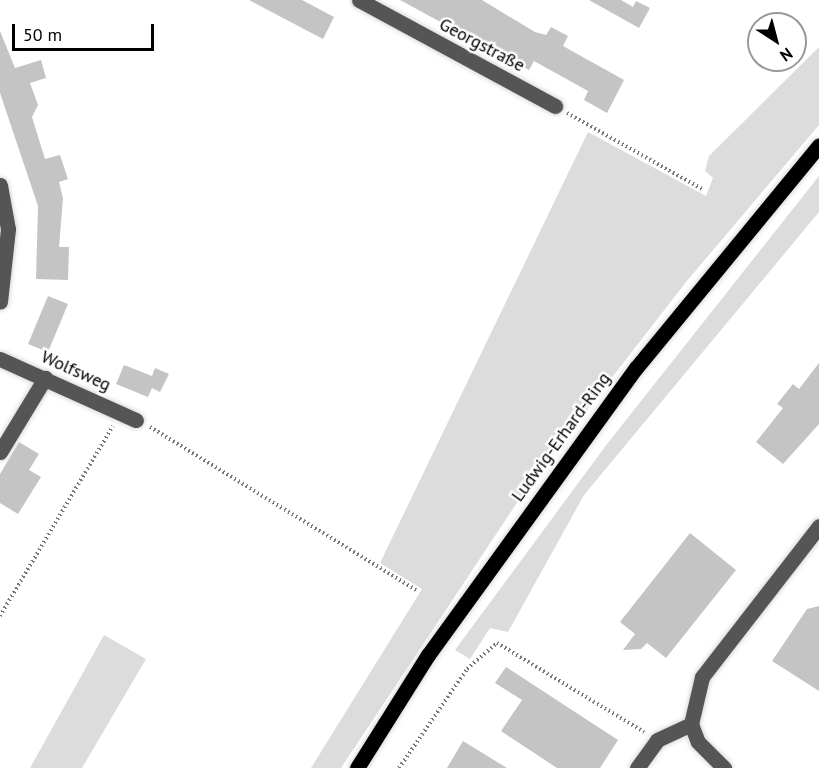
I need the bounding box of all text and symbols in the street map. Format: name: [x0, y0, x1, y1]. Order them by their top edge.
scale bar: [15, 12, 158, 50]
north arrow: [747, 12, 807, 72]
street label: Georgstraße: [435, 13, 529, 77]
text: 50 m: [23, 23, 62, 46]
text: N: [776, 44, 797, 66]
street label: Wolfsweg: [38, 346, 114, 396]
street label: Ludwig-Erhard-Ring: [507, 368, 615, 506]

